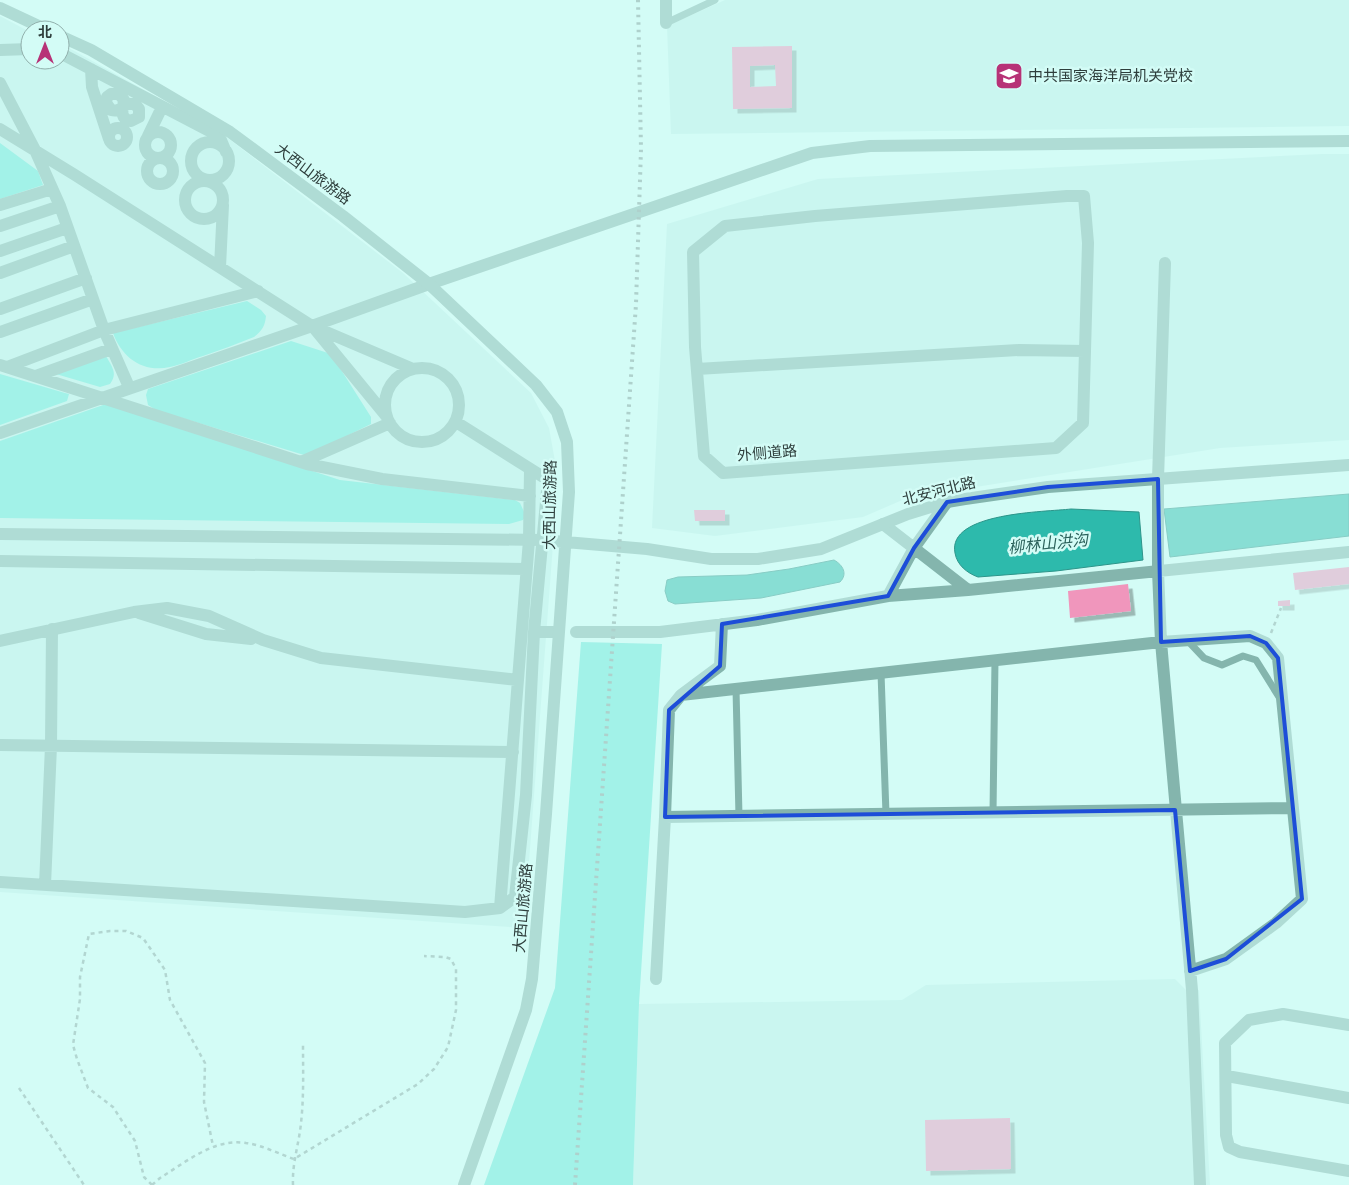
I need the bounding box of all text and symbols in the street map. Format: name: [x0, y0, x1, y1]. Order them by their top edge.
north arrow: [20, 20, 70, 70]
text: 北: [38, 25, 52, 40]
school or university icon: 中共国家海洋局机关党校: [994, 61, 1024, 91]
place label: 中共国家海洋局机关党校: [1028, 67, 1193, 84]
street label: 大西山旅游路: [272, 141, 354, 207]
street label: 外侧道路: [736, 441, 798, 464]
street label: 大西山旅游路: [541, 460, 559, 550]
street label: 北安河北路: [900, 473, 977, 508]
water label: 柳林山洪沟: [1007, 531, 1091, 556]
street label: 大西山旅游路: [511, 862, 535, 954]

